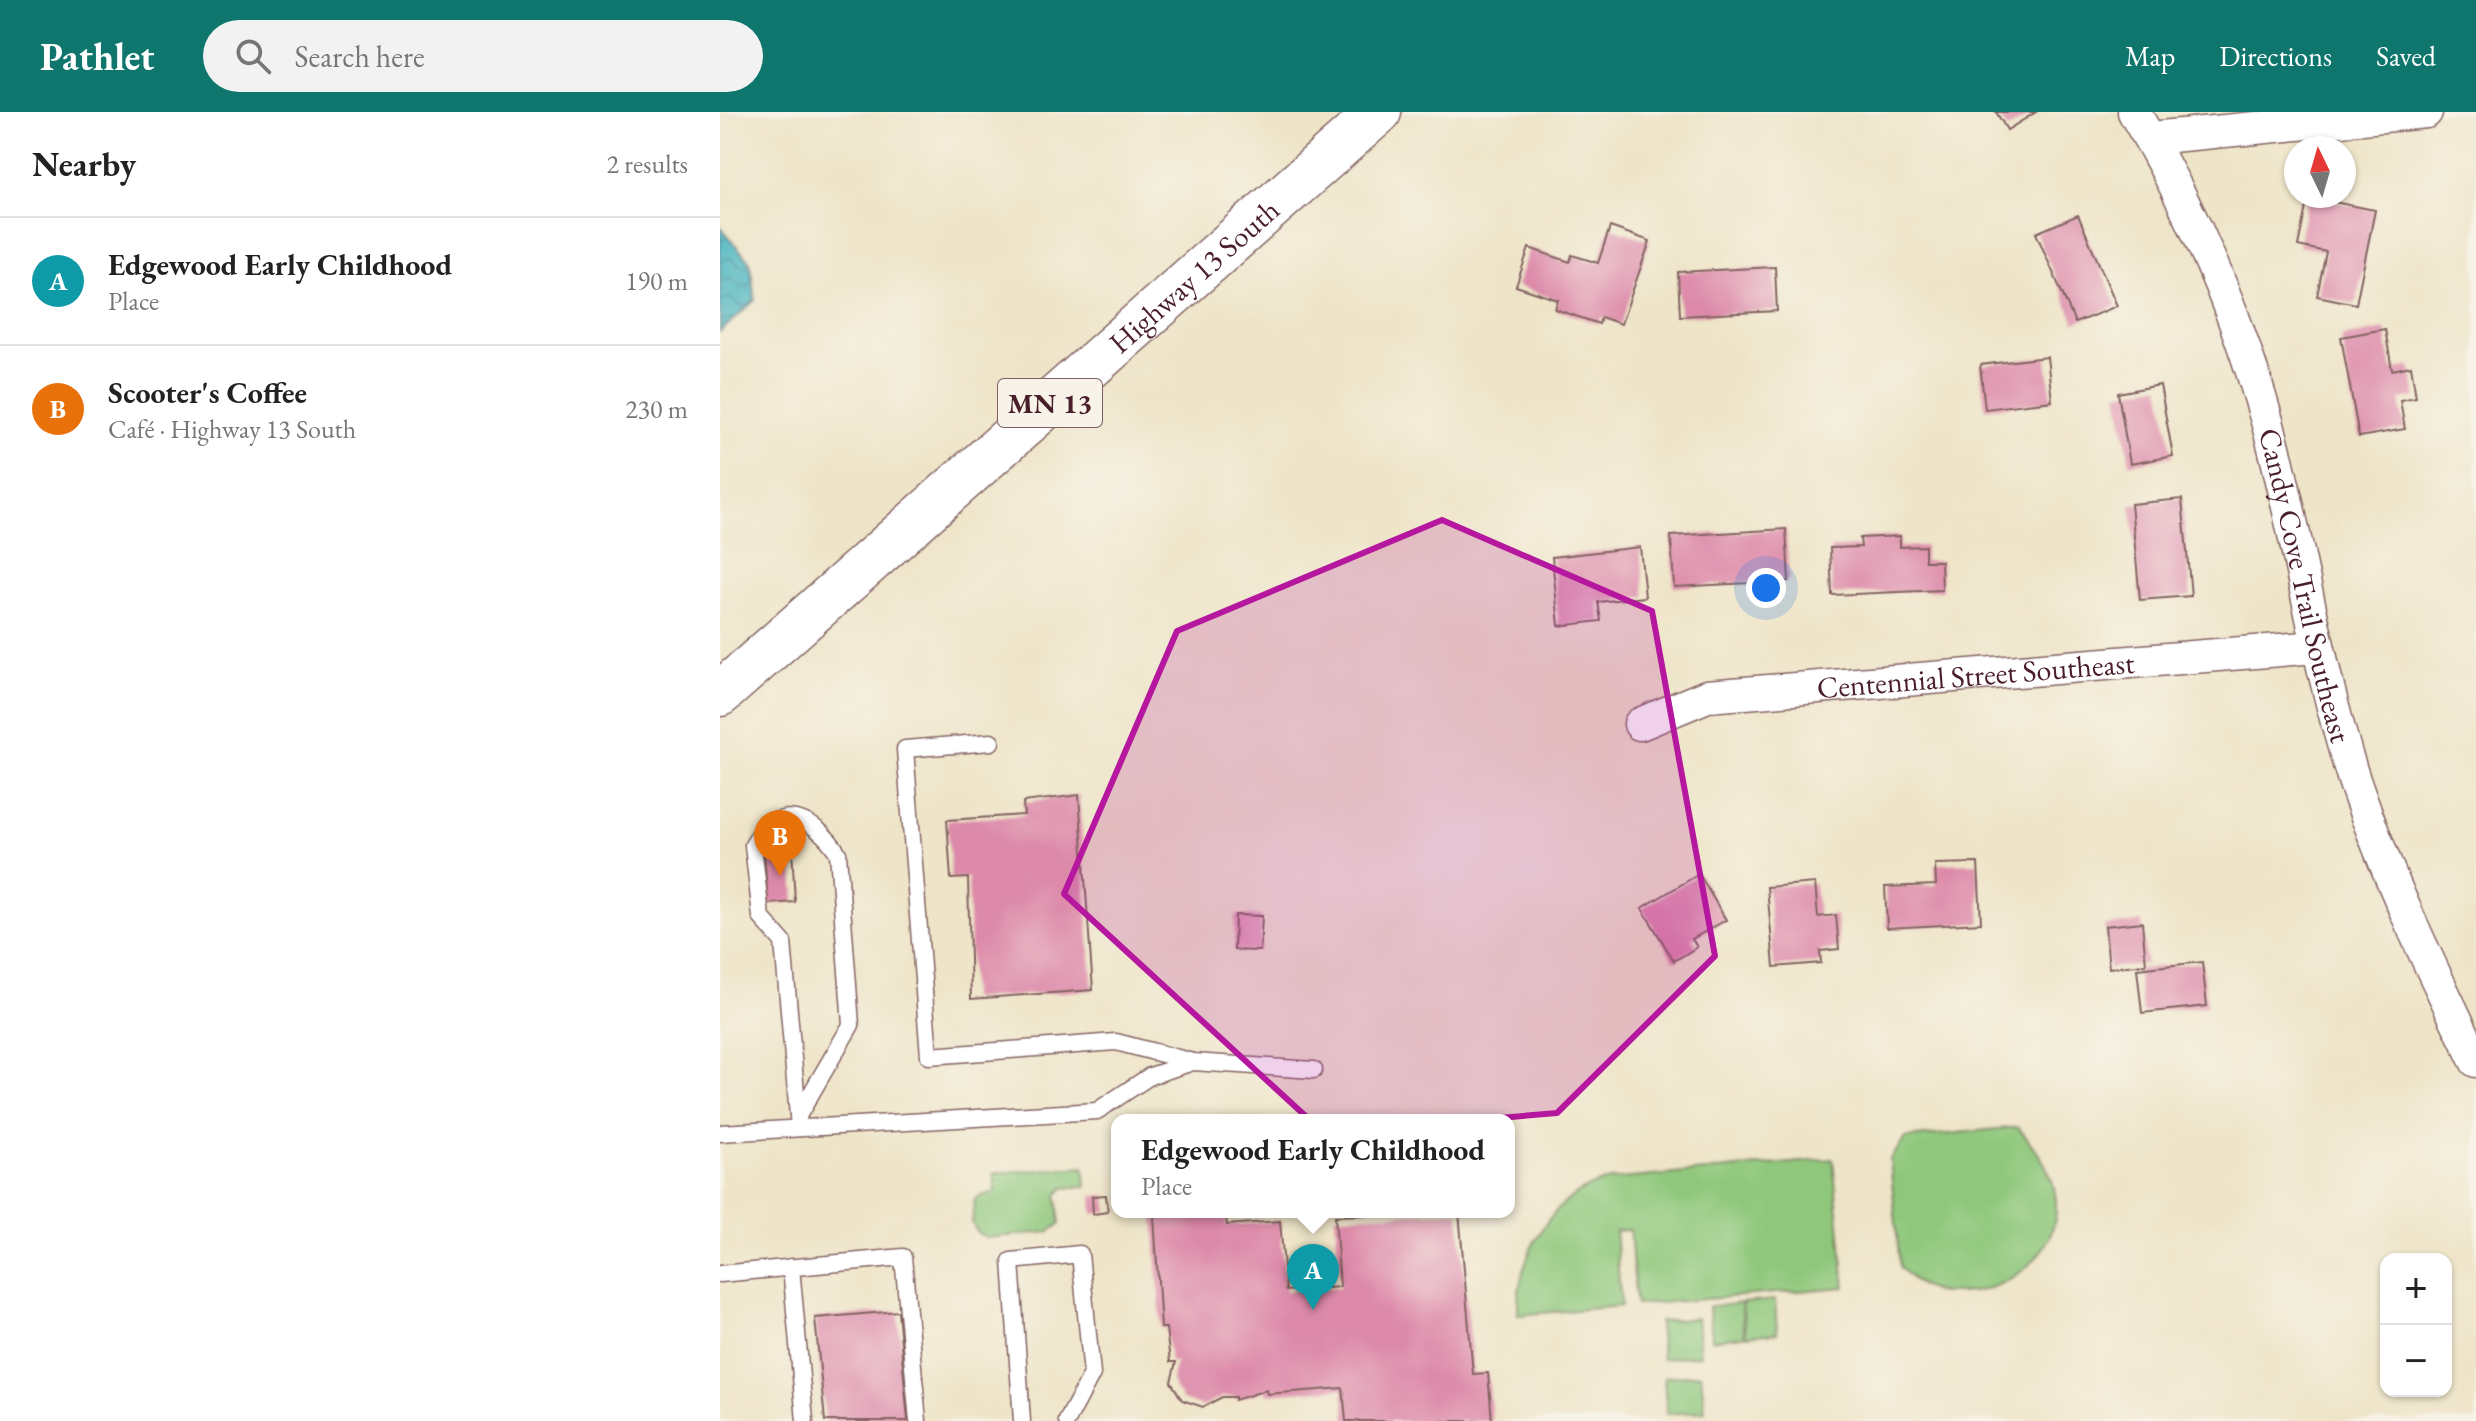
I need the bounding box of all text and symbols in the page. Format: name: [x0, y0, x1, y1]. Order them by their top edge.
search box: [203, 20, 763, 92]
text: Pathlet: [40, 32, 155, 81]
icon: search: [231, 34, 275, 78]
text: Search here: [295, 37, 425, 76]
text: Map: [2125, 38, 2175, 74]
text: Directions: [2219, 38, 2332, 74]
text: Saved: [2376, 38, 2436, 74]
north arrow: [2284, 136, 2356, 208]
text: Nearby: [32, 142, 136, 186]
text: 2 results: [607, 147, 688, 181]
street label: Highway 13 South: [1100, 190, 1287, 361]
text: Edgewood Early Childhood: [108, 245, 452, 284]
text: A: [49, 264, 67, 298]
text: 190 m: [625, 264, 688, 298]
text: Place: [108, 284, 159, 318]
text: Scooter's Coffee: [108, 373, 307, 412]
road number: MN 13: [998, 379, 1102, 427]
text: B: [50, 392, 66, 426]
text: 230 m: [625, 392, 688, 426]
text: Café · Highway 13 South: [108, 412, 356, 446]
street label: Candy Cove Trail Southeast: [2250, 424, 2361, 747]
your location: [1746, 568, 1786, 608]
street label: Centennial Street Southeast: [1815, 642, 2136, 707]
pin: B: [754, 810, 806, 876]
popup: [1111, 1114, 1515, 1218]
text: Edgewood Early Childhood: [1141, 1130, 1485, 1169]
text: Place: [1141, 1169, 1192, 1203]
pin: A: [1287, 1244, 1339, 1310]
map controls: [2380, 1253, 2452, 1397]
button: +: [2380, 1253, 2452, 1325]
button: −: [2380, 1325, 2452, 1397]

